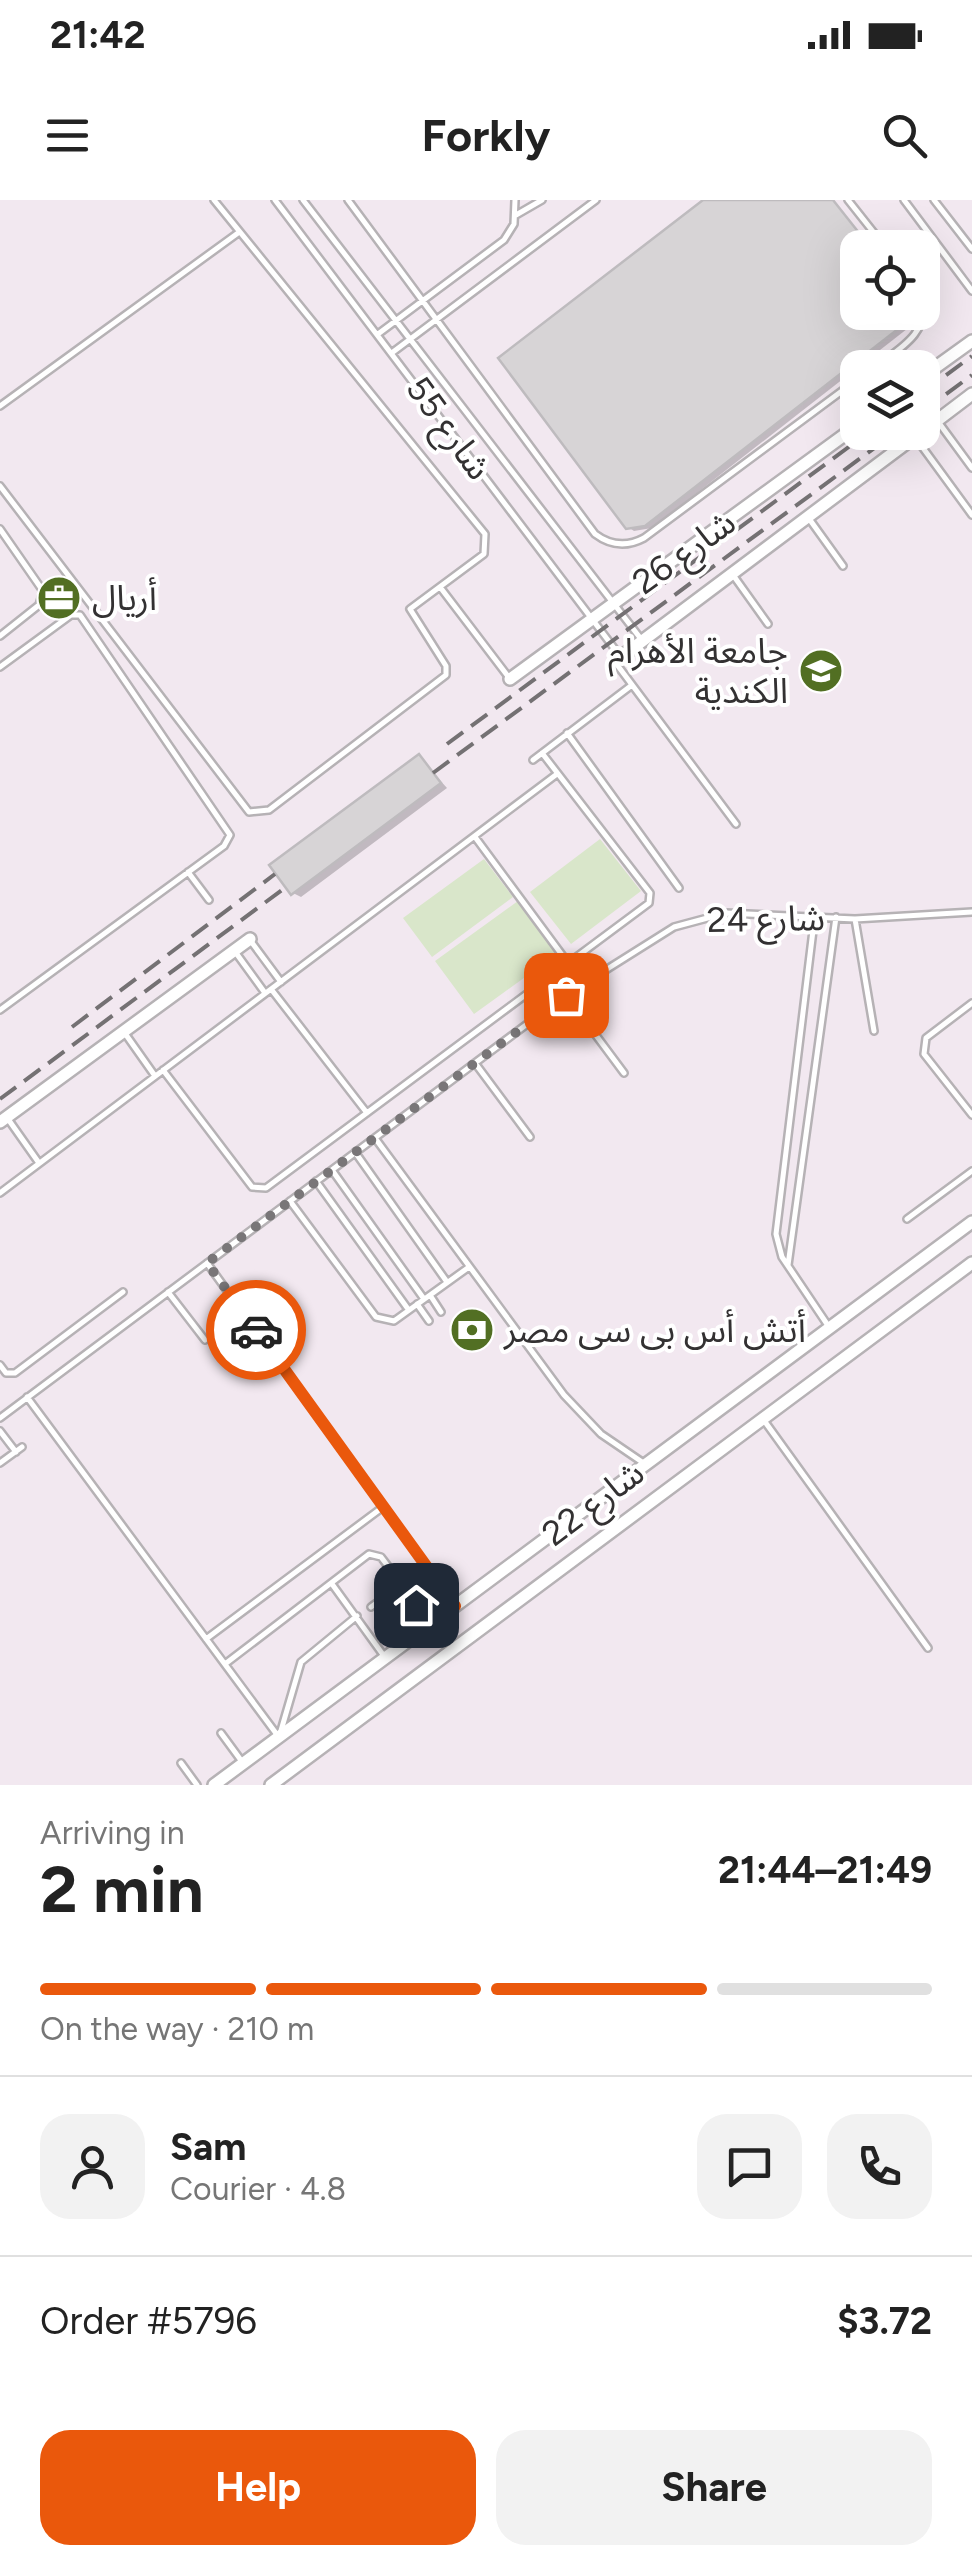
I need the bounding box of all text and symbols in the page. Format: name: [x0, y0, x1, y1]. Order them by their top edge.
text: 21:42: [50, 12, 146, 58]
icon: menu: [40, 108, 95, 163]
text: Forkly: [422, 108, 550, 162]
icon: search: [877, 108, 932, 163]
map controls: [840, 230, 940, 450]
button: locate: [840, 230, 940, 330]
button: layers: [840, 350, 940, 450]
street label: شارع 55: [394, 368, 500, 491]
street label: شارع 26: [625, 501, 746, 607]
office icon: أريال: [36, 575, 82, 621]
place label: أريال: [92, 577, 157, 619]
place label: جامعة الأهرام الكندية: [608, 630, 788, 712]
school or university icon: جامعة الأهرام الكندية: [798, 648, 844, 694]
street label: شارع 24: [707, 897, 826, 946]
pin: [524, 953, 609, 1038]
icon: bag: [539, 968, 594, 1023]
courier: [206, 1280, 306, 1380]
icon: car: [229, 1303, 284, 1358]
bank icon: أتش أس بى سى مصر: [449, 1307, 495, 1353]
place label: أتش أس بى سى مصر: [503, 1309, 806, 1351]
street label: شارع 22: [534, 1451, 655, 1559]
pin: [374, 1563, 459, 1648]
icon: home: [389, 1578, 444, 1633]
text: Arriving in: [40, 1814, 185, 1852]
text: 21:44–21:49: [718, 1847, 932, 1893]
text: 2 min: [40, 1850, 204, 1928]
text: On the way · 210 m: [40, 2010, 314, 2048]
button: person: [40, 2114, 145, 2219]
button: chat: [697, 2114, 802, 2219]
button: phone: [827, 2114, 932, 2219]
text: Sam: [170, 2124, 246, 2170]
text: Courier · 4.8: [170, 2170, 346, 2208]
text: Order #5796: [40, 2298, 257, 2344]
text: $3.72: [837, 2298, 932, 2344]
button: Help: [40, 2430, 476, 2545]
button: Share: [496, 2430, 932, 2545]

